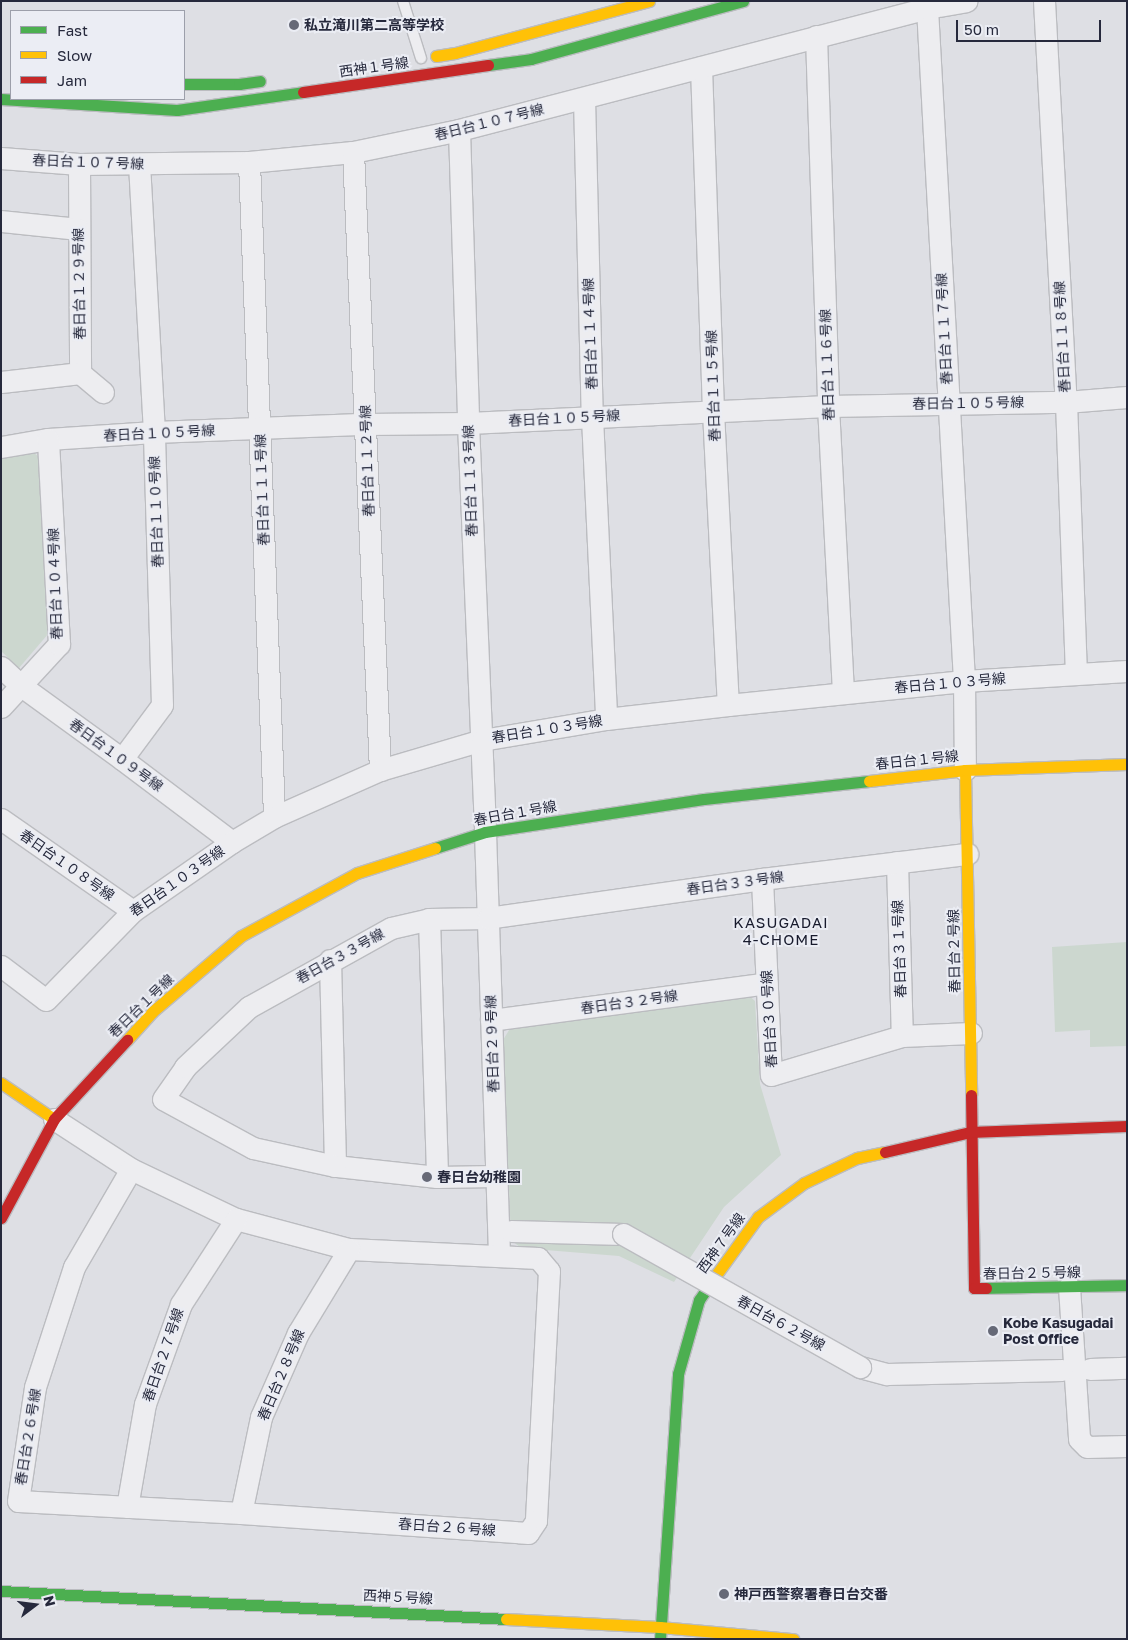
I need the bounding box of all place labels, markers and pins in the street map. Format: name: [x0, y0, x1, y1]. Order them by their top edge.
place label: 私立滝川第二高等学校: [304, 17, 444, 33]
marker: 私立滝川第二高等学校: [288, 19, 300, 31]
place label: 春日台幼稚園: [437, 1169, 521, 1185]
marker: 春日台幼稚園: [421, 1171, 433, 1183]
place label: Kobe Kasugadai Post Office: [1003, 1315, 1113, 1348]
marker: Kobe Kasugadai Post Office: [987, 1325, 999, 1337]
place label: 神戸西警察署春日台交番: [734, 1586, 888, 1602]
marker: 神戸西警察署春日台交番: [718, 1588, 730, 1600]

